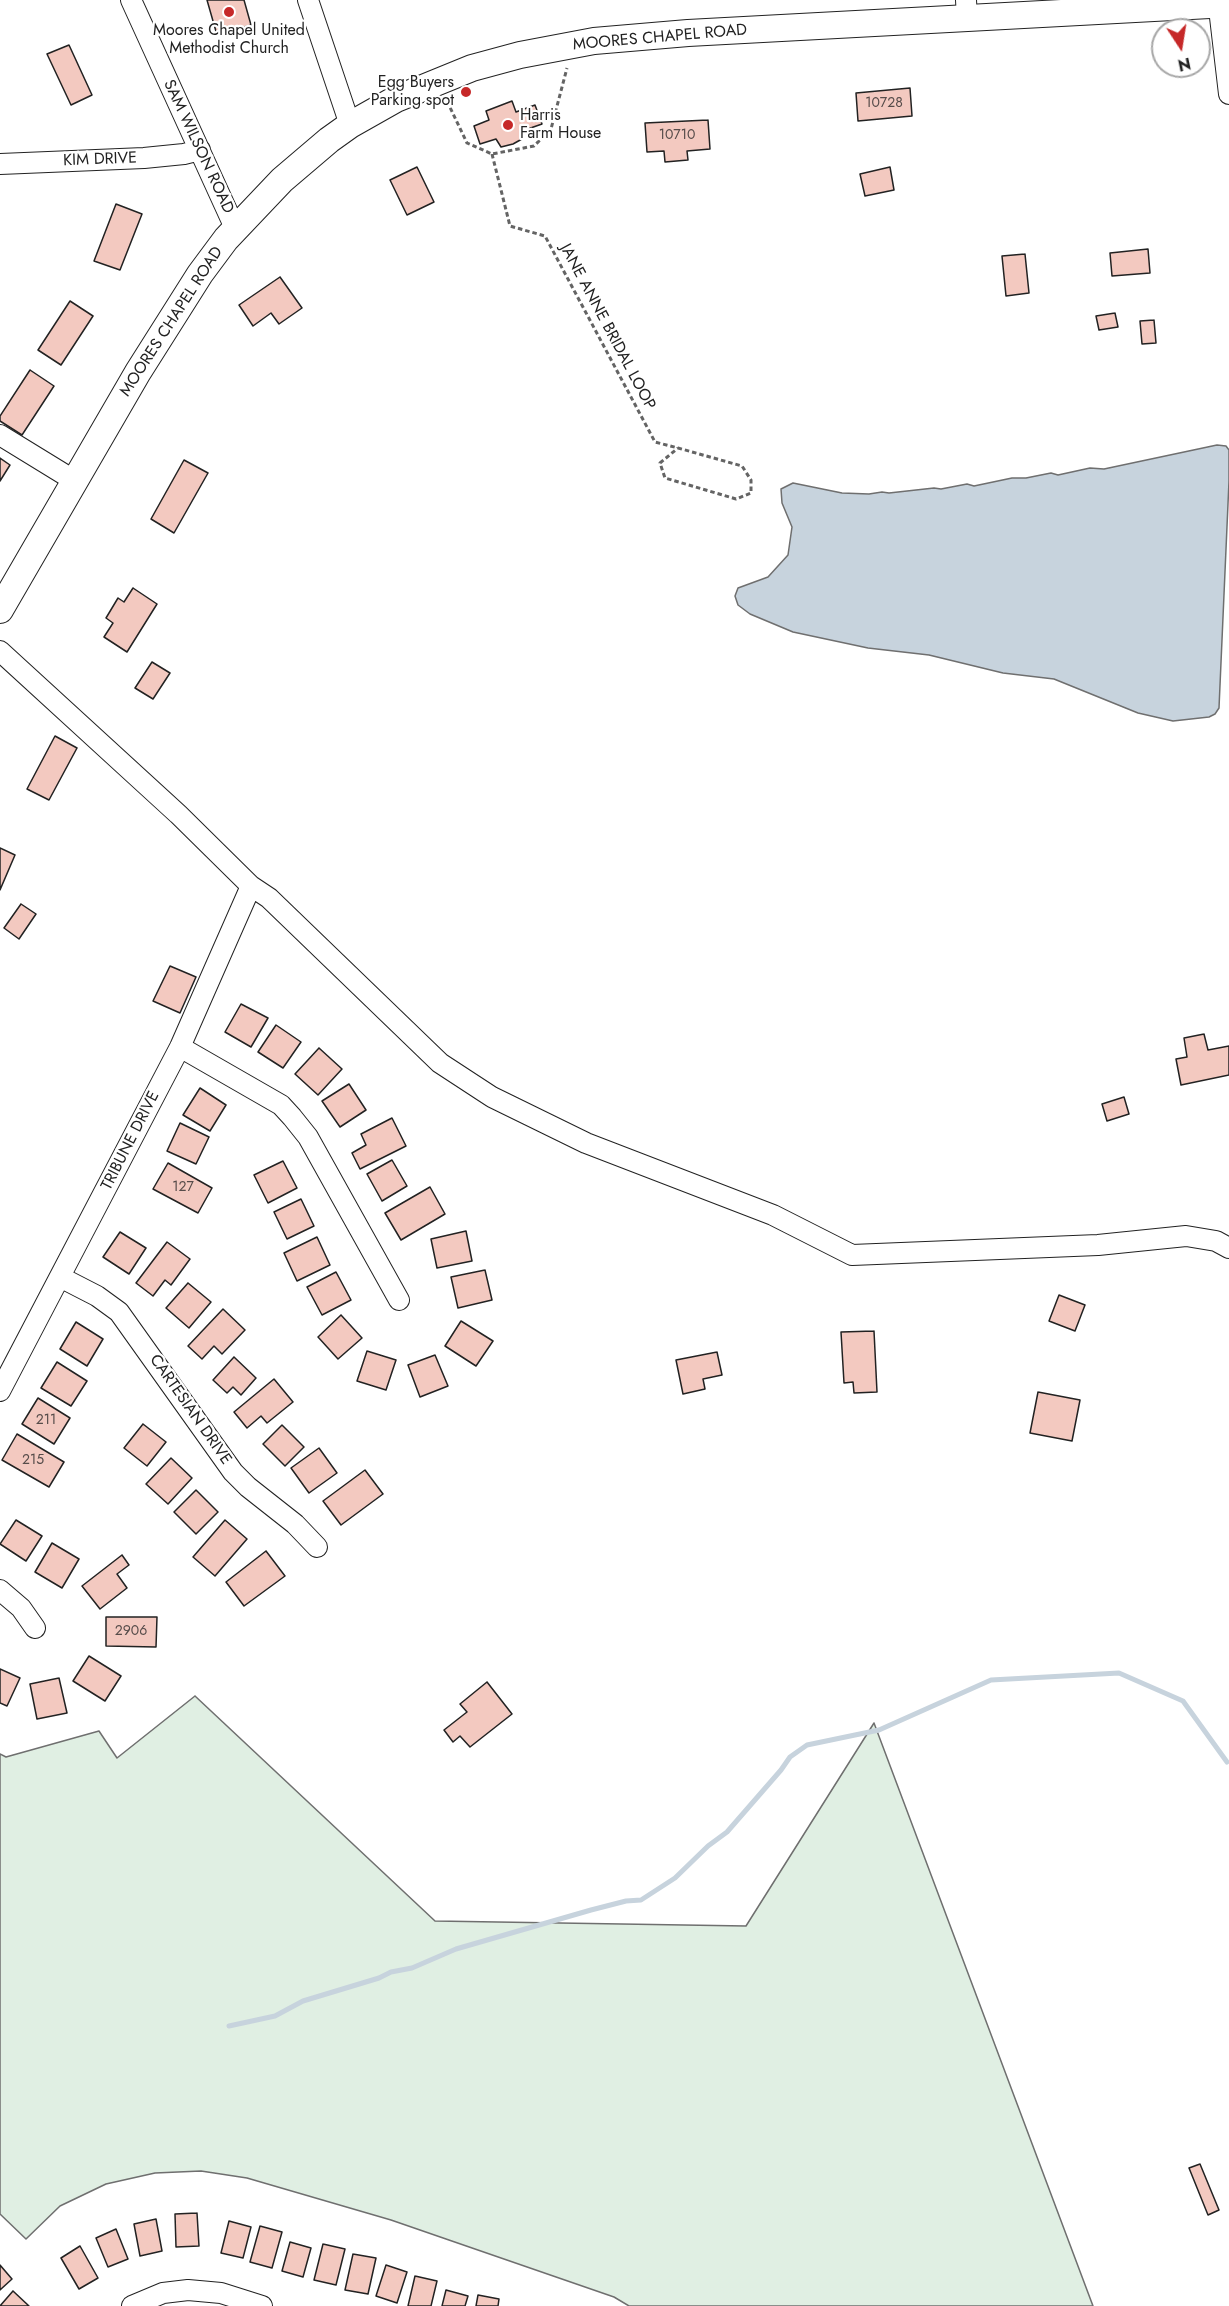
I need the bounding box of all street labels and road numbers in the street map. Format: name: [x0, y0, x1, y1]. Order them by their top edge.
street label: MOORES CHAPEL ROAD: [572, 21, 748, 55]
street label: SAM WILSON ROAD: [159, 77, 237, 217]
street label: KIM DRIVE: [63, 149, 137, 171]
street label: JANE ANNE BRIDAL LOOP: [555, 241, 659, 413]
street label: MOORES CHAPEL ROAD: [116, 244, 228, 400]
street label: TRIBUNE DRIVE: [98, 1088, 164, 1194]
street label: CARTESIAN DRIVE: [145, 1351, 235, 1469]

